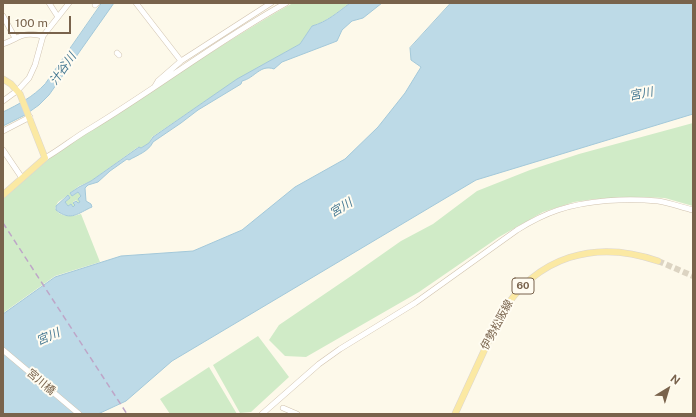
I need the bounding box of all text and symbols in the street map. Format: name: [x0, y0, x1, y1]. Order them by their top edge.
scale bar: [10, 8, 73, 34]
text: 100 m: [15, 16, 48, 30]
water label: 汁谷川: [47, 50, 79, 88]
water label: 宮川: [628, 85, 654, 103]
water label: 宮川: [327, 196, 355, 220]
road number: 60: [512, 278, 534, 294]
street label: 伊勢松阪線: [478, 298, 516, 352]
water label: 宮川: [34, 326, 62, 348]
street label: 宮川橋: [24, 366, 58, 398]
north arrow: [648, 369, 688, 409]
text: N: [668, 372, 682, 387]

